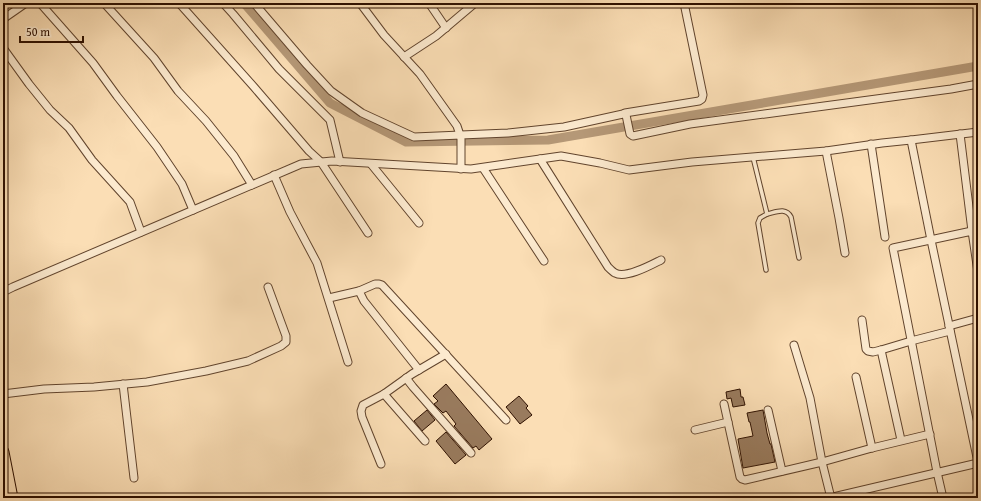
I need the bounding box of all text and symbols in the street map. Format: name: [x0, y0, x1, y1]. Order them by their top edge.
scale bar: [20, 18, 83, 44]
text: 50 m: [26, 23, 50, 40]

